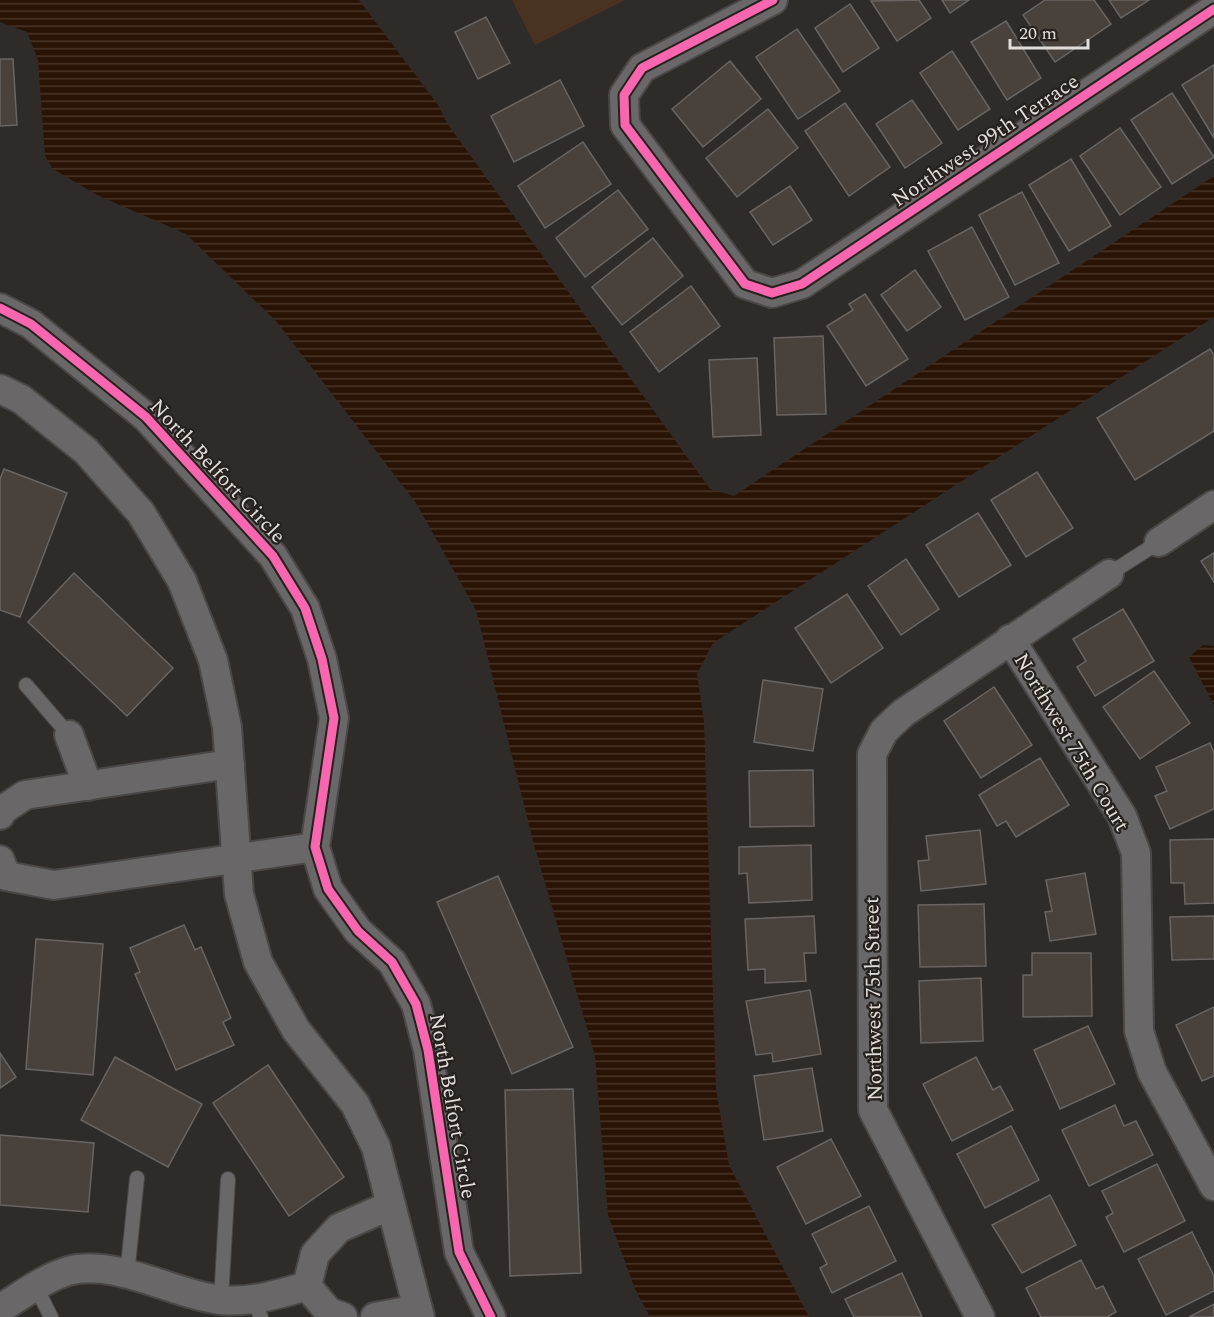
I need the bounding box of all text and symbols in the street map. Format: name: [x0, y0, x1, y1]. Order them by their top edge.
scale bar: [1010, 12, 1088, 50]
text: 20 m: [1019, 20, 1057, 47]
street label: Northwest 99th Terrace: [885, 66, 1086, 216]
street label: North Belfort Circle: [142, 392, 293, 551]
street label: Northwest 75th Court: [1005, 647, 1137, 838]
street label: Northwest 75th Street: [856, 897, 892, 1101]
street label: North Belfort Circle: [420, 1011, 484, 1201]

